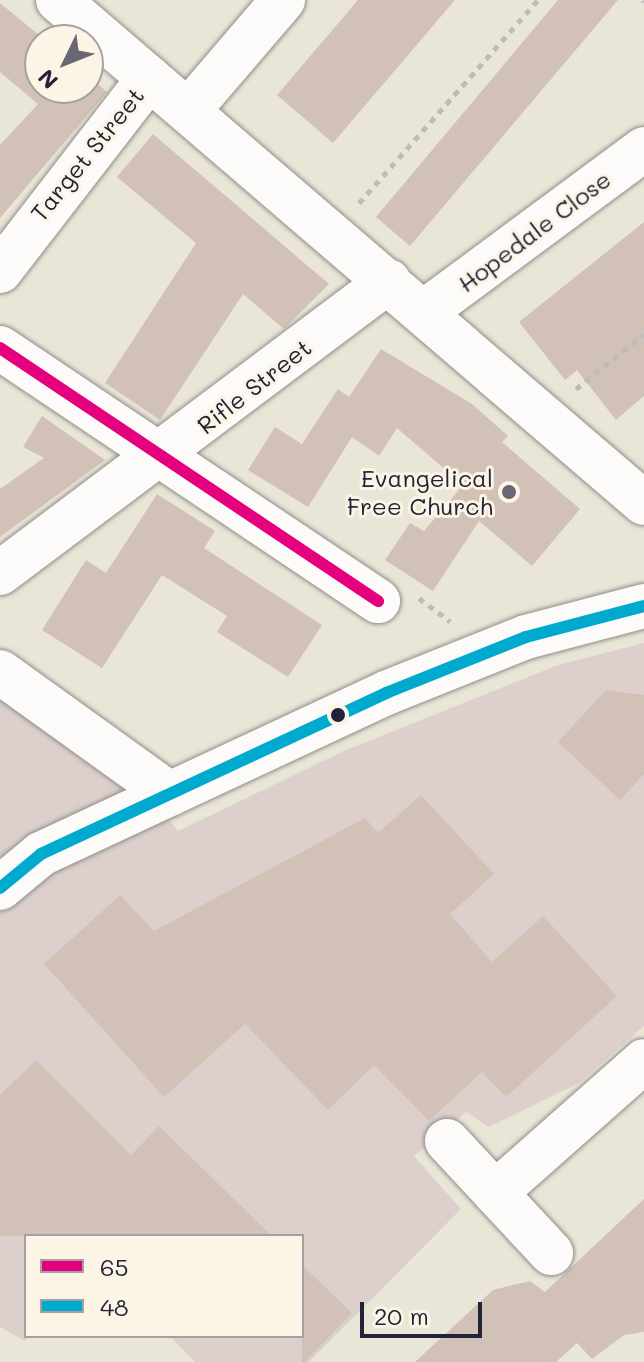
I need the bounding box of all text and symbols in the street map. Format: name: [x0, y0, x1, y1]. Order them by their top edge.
north arrow: [24, 24, 104, 104]
text: N: [31, 63, 64, 95]
street label: Target Street: [24, 81, 150, 227]
street label: Hopedale Close: [452, 164, 616, 298]
street label: Rifle Street: [191, 332, 317, 440]
place label: Evangelical Free Church: [347, 464, 493, 520]
marker: Evangelical Free Church: [500, 483, 518, 501]
unlabelled marker: [330, 707, 346, 723]
legend: [24, 1234, 304, 1338]
text: 65: [100, 1251, 129, 1282]
scale bar: [364, 1286, 486, 1336]
text: 48: [100, 1291, 129, 1322]
text: 20 m: [374, 1300, 429, 1331]

